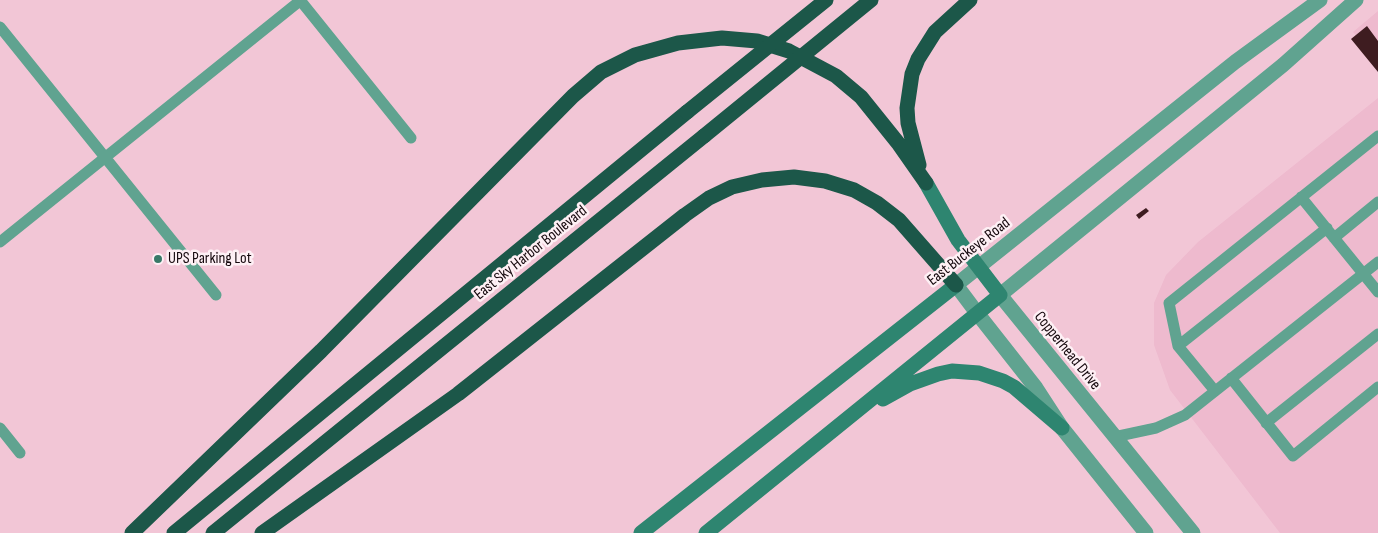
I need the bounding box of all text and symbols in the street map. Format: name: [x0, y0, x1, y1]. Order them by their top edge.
street label: East Sky Harbor Boulevard: [471, 202, 591, 304]
street label: East Buckeye Road: [924, 214, 1014, 290]
place label: UPS Parking Lot: [168, 249, 252, 269]
marker: UPS Parking Lot: [152, 253, 164, 265]
street label: Copperhead Drive: [1030, 308, 1104, 394]

